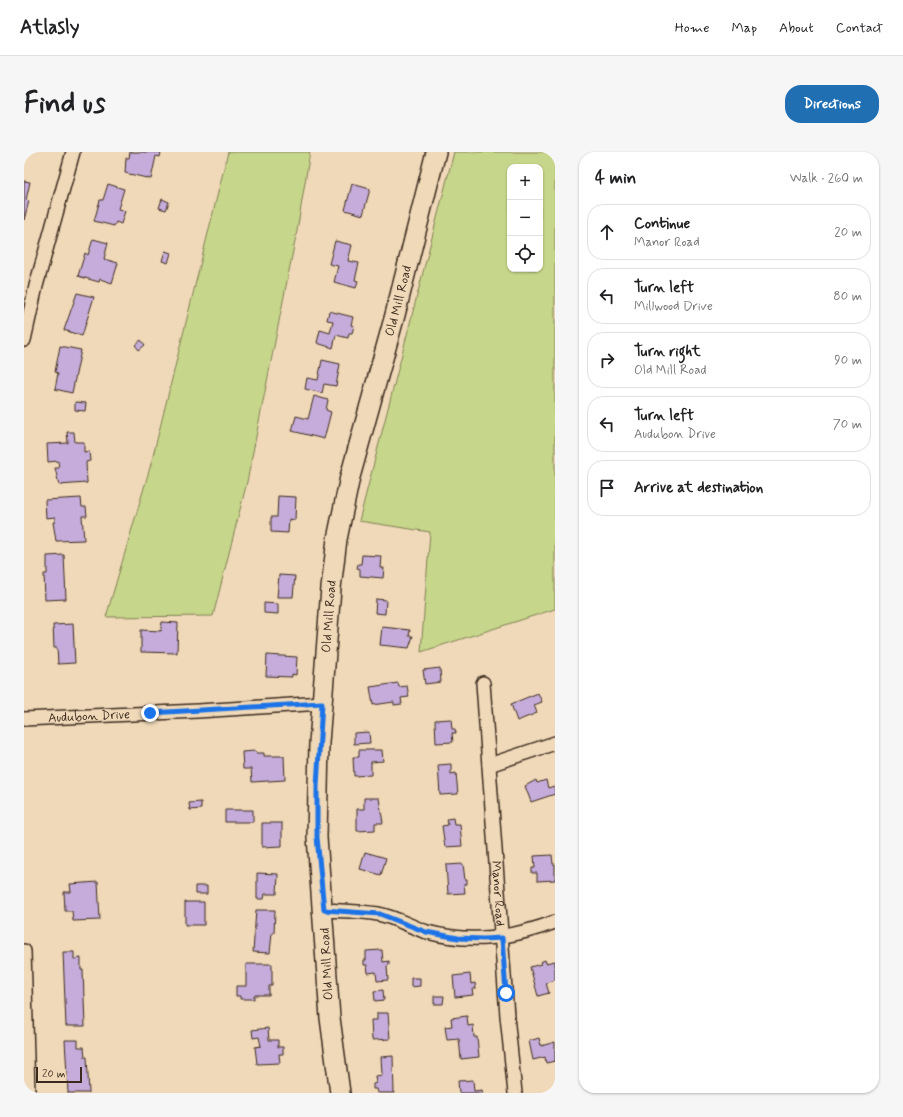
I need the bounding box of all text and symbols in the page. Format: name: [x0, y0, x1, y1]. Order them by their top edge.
text: Atlasly: [20, 15, 79, 40]
text: Home: [675, 19, 709, 37]
text: Map: [731, 19, 757, 37]
text: About: [779, 19, 814, 37]
text: Contact: [836, 19, 883, 37]
button: Directions: [785, 85, 879, 123]
text: Find us: [24, 86, 105, 123]
map controls: [507, 164, 543, 272]
button: +: [507, 164, 543, 200]
text: 4 min: [595, 167, 636, 189]
text: Walk · 260 m: [790, 170, 863, 187]
button: −: [507, 200, 543, 236]
text: Continue: [634, 214, 690, 234]
icon: ahead: [596, 221, 618, 243]
text: 20 m: [834, 224, 862, 241]
text: Manor Road: [634, 234, 700, 251]
button: locate: [507, 236, 543, 272]
street label: Old Mill Road: [381, 264, 416, 338]
text: Turn left: [634, 278, 694, 298]
icon: left: [596, 285, 618, 307]
text: 80 m: [833, 288, 862, 305]
text: Millwood Drive: [634, 298, 713, 315]
text: Turn right: [634, 342, 701, 362]
icon: right: [596, 349, 618, 371]
text: 90 m: [834, 352, 862, 369]
text: Old Mill Road: [634, 362, 706, 379]
text: Turn left: [634, 406, 694, 426]
icon: left: [596, 413, 618, 435]
text: 70 m: [833, 416, 862, 433]
text: Audubon Drive: [634, 426, 716, 443]
icon: arrive: [596, 477, 618, 499]
text: Arrive at destination: [634, 478, 763, 498]
street label: Old Mill Road: [318, 579, 340, 653]
route end: [141, 704, 159, 722]
street label: Audubon Drive: [48, 706, 130, 726]
street label: Manor Road: [487, 860, 509, 927]
street label: Old Mill Road: [317, 927, 337, 1001]
route start: [497, 984, 515, 1002]
scale bar: [36, 1065, 82, 1084]
text: 20 m: [42, 1067, 65, 1081]

